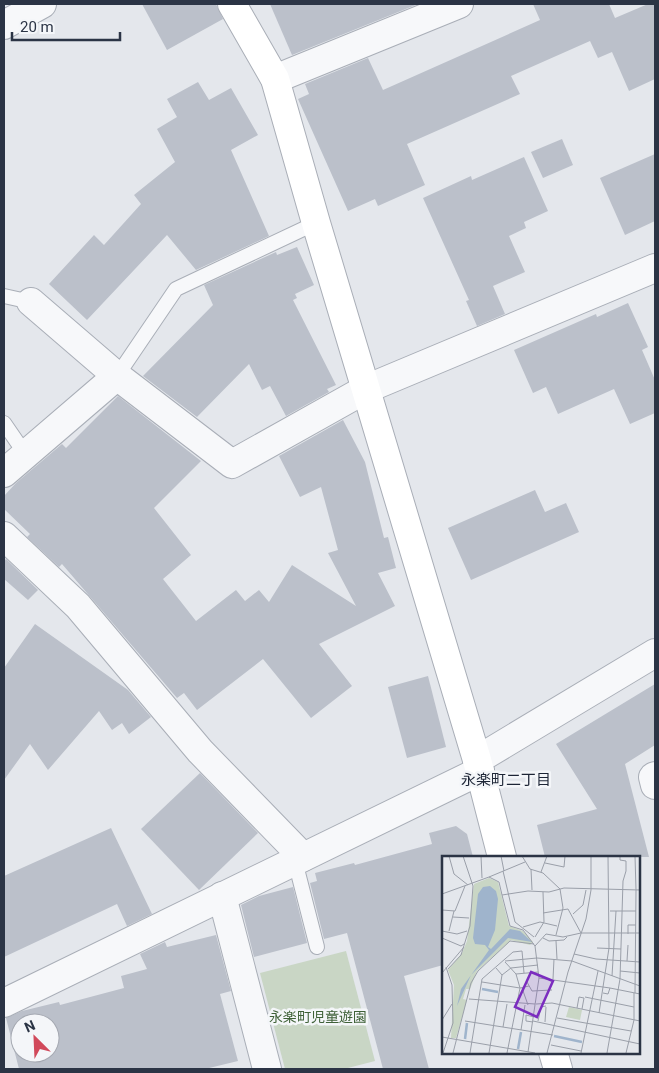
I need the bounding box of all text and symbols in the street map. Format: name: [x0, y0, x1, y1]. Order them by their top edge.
scale bar: [12, 10, 120, 42]
text: 20 m: [20, 18, 54, 36]
district label: 永楽町二丁目: [461, 771, 551, 789]
inset map: [442, 856, 639, 1053]
park label: 永楽町児童遊園: [269, 1009, 367, 1025]
north arrow: [10, 1013, 60, 1063]
text: N: [22, 1017, 37, 1035]

